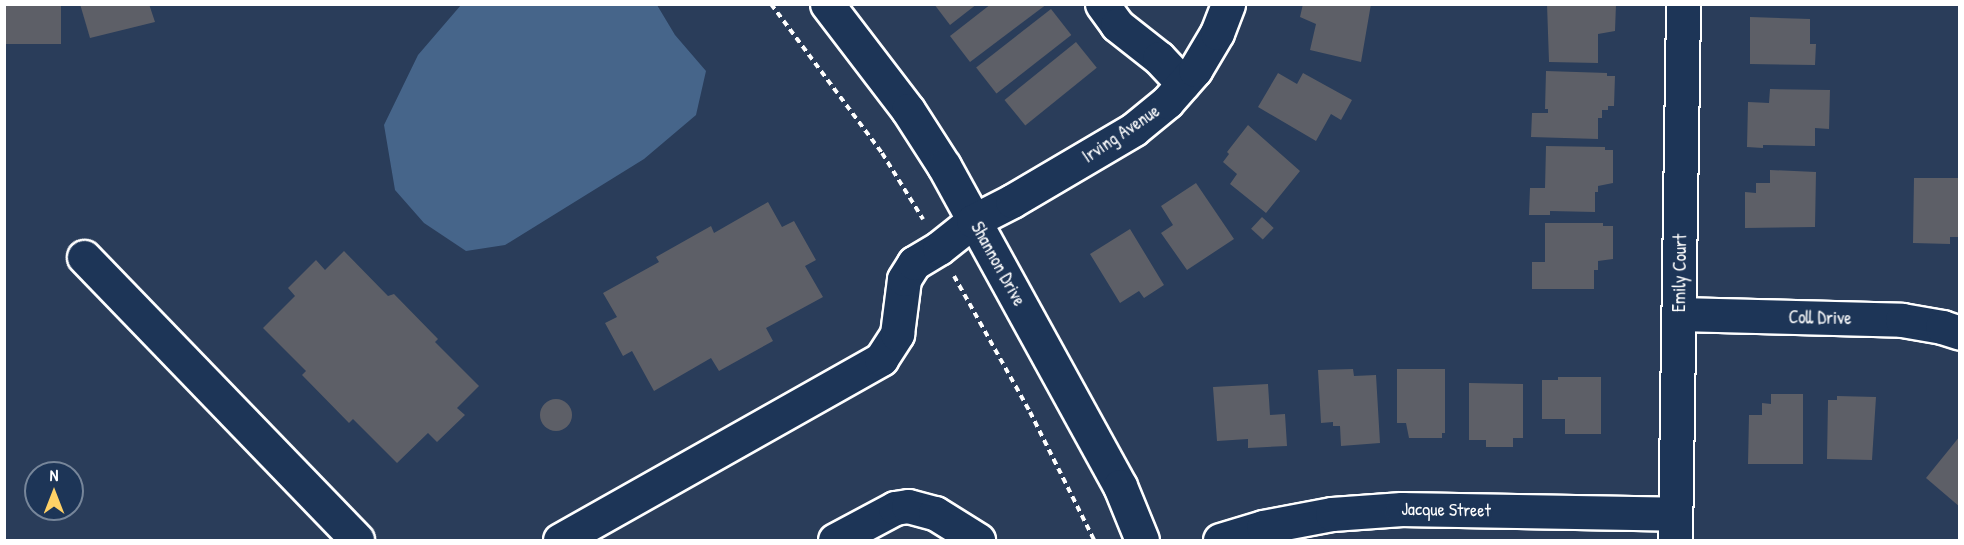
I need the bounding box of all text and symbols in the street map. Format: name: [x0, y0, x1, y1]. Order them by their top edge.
street label: Irving Avenue: [1078, 100, 1164, 168]
street label: Shannon Drive: [966, 218, 1030, 310]
street label: Emily Court: [1669, 234, 1691, 312]
street label: Coll Drive: [1788, 307, 1852, 329]
north arrow: [24, 461, 84, 521]
text: N: [50, 464, 58, 486]
street label: Jacque Street: [1401, 498, 1491, 522]

